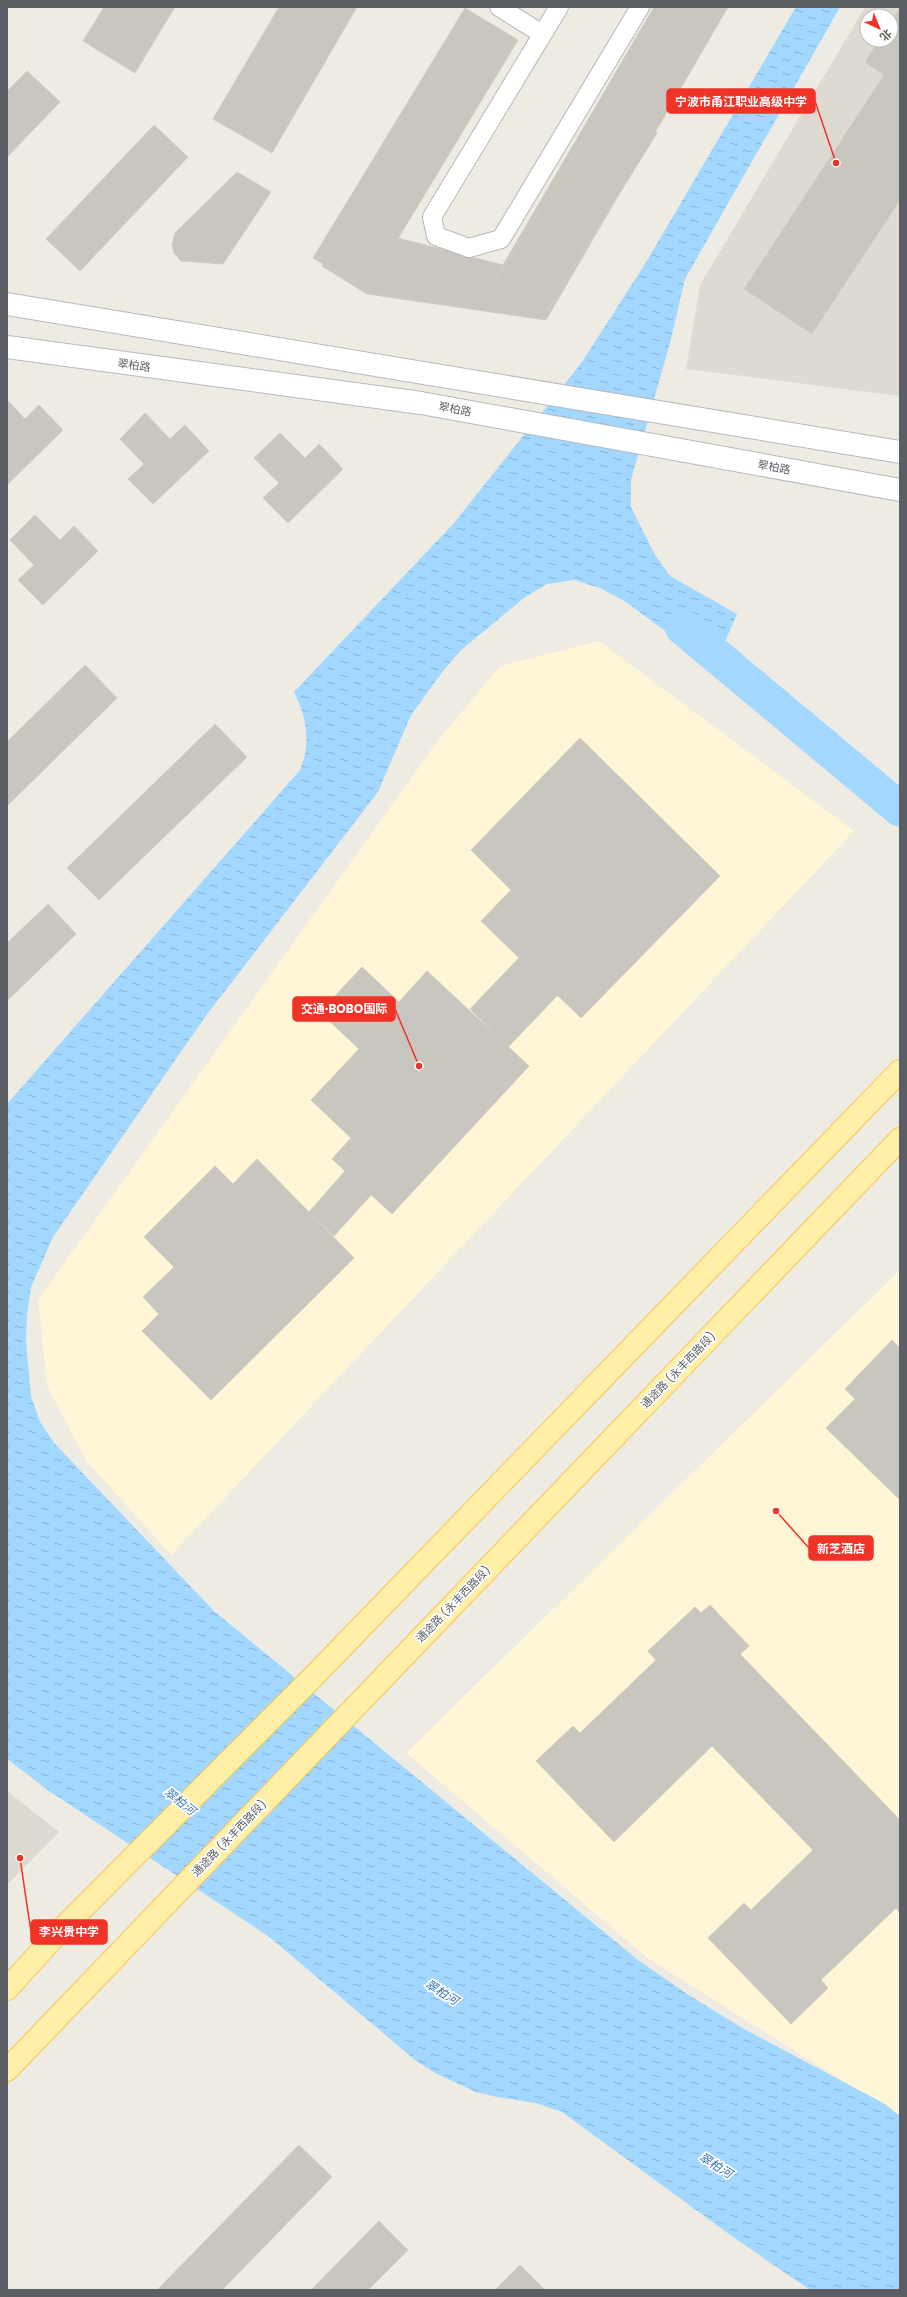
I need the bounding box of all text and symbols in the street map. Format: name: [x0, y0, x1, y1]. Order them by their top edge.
north arrow: [859, 8, 899, 48]
text: 北: [876, 26, 895, 45]
callout: 宁波市甬江职业高级中学: [667, 89, 815, 113]
text: 宁波市甬江职业高级中学: [675, 93, 807, 110]
street label: 翠柏路: [117, 355, 151, 375]
street label: 翠柏路: [437, 398, 473, 420]
street label: 翠柏路: [756, 456, 792, 478]
callout: 交通·BOBO国际: [293, 997, 395, 1021]
text: 交通·BOBO国际: [301, 1000, 387, 1017]
street label: 通途路 (永丰西路段): [637, 1328, 719, 1412]
callout: 新芝酒店: [809, 1536, 873, 1560]
text: 新芝酒店: [817, 1540, 865, 1557]
street label: 通途路 (永丰西路段): [412, 1562, 494, 1646]
water label: 翠柏河: [161, 1783, 201, 1820]
street label: 通途路 (永丰西路段): [188, 1796, 270, 1880]
callout: 李兴贵中学: [31, 1920, 107, 1944]
text: 李兴贵中学: [39, 1923, 99, 1940]
water label: 翠柏河: [422, 1975, 463, 2010]
water label: 翠柏河: [696, 2148, 737, 2183]

